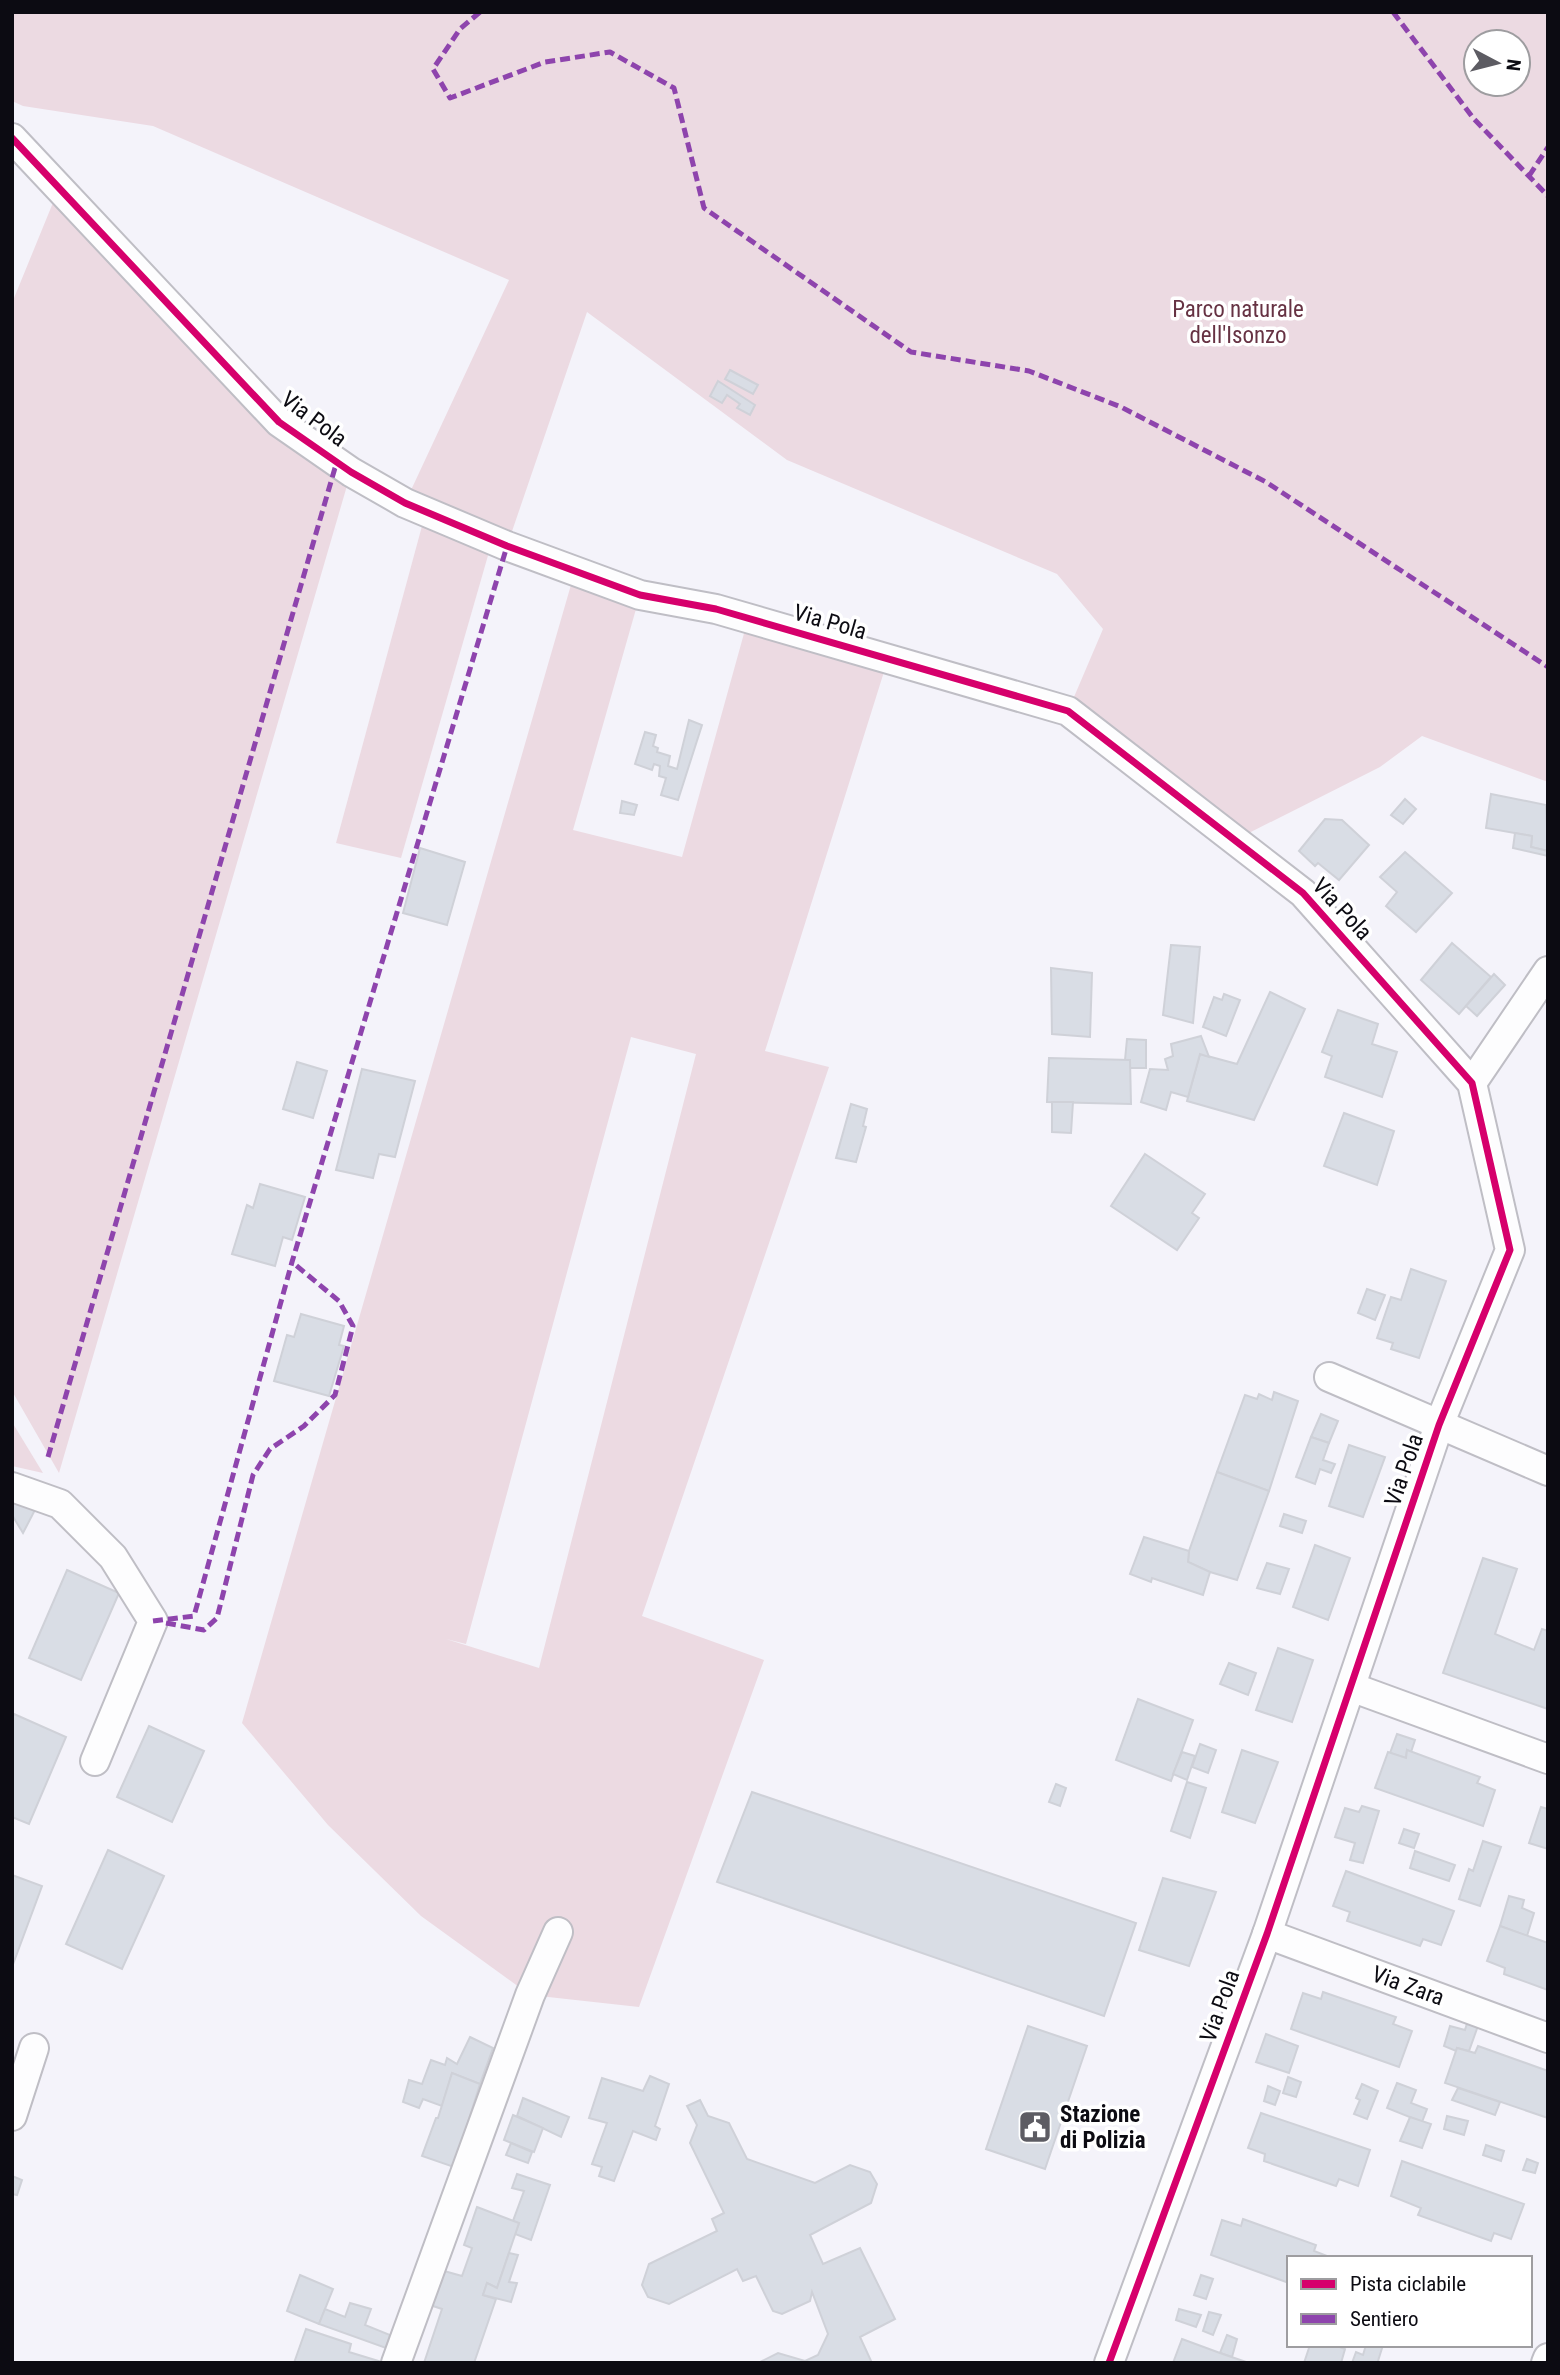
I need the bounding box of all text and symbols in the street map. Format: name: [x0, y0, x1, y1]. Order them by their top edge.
north arrow: [1462, 28, 1532, 98]
text: N: [1501, 58, 1526, 72]
park label: Parco naturale dell'Isonzo: [1172, 296, 1304, 349]
street label: Via Pola: [276, 386, 352, 452]
street label: Via Pola: [790, 599, 870, 645]
street label: Via Pola: [1307, 872, 1377, 946]
street label: Via Pola: [1379, 1430, 1429, 1510]
street label: Via Zara: [1368, 1960, 1448, 2012]
street label: Via Pola: [1195, 1966, 1245, 2046]
place label: Stazione di Polizia: [1060, 2101, 1146, 2154]
public building icon: Stazione di Polizia: [1016, 2108, 1054, 2146]
legend: [1287, 2256, 1532, 2347]
text: Pista ciclabile: [1350, 2272, 1466, 2296]
text: Sentiero: [1350, 2307, 1419, 2331]

